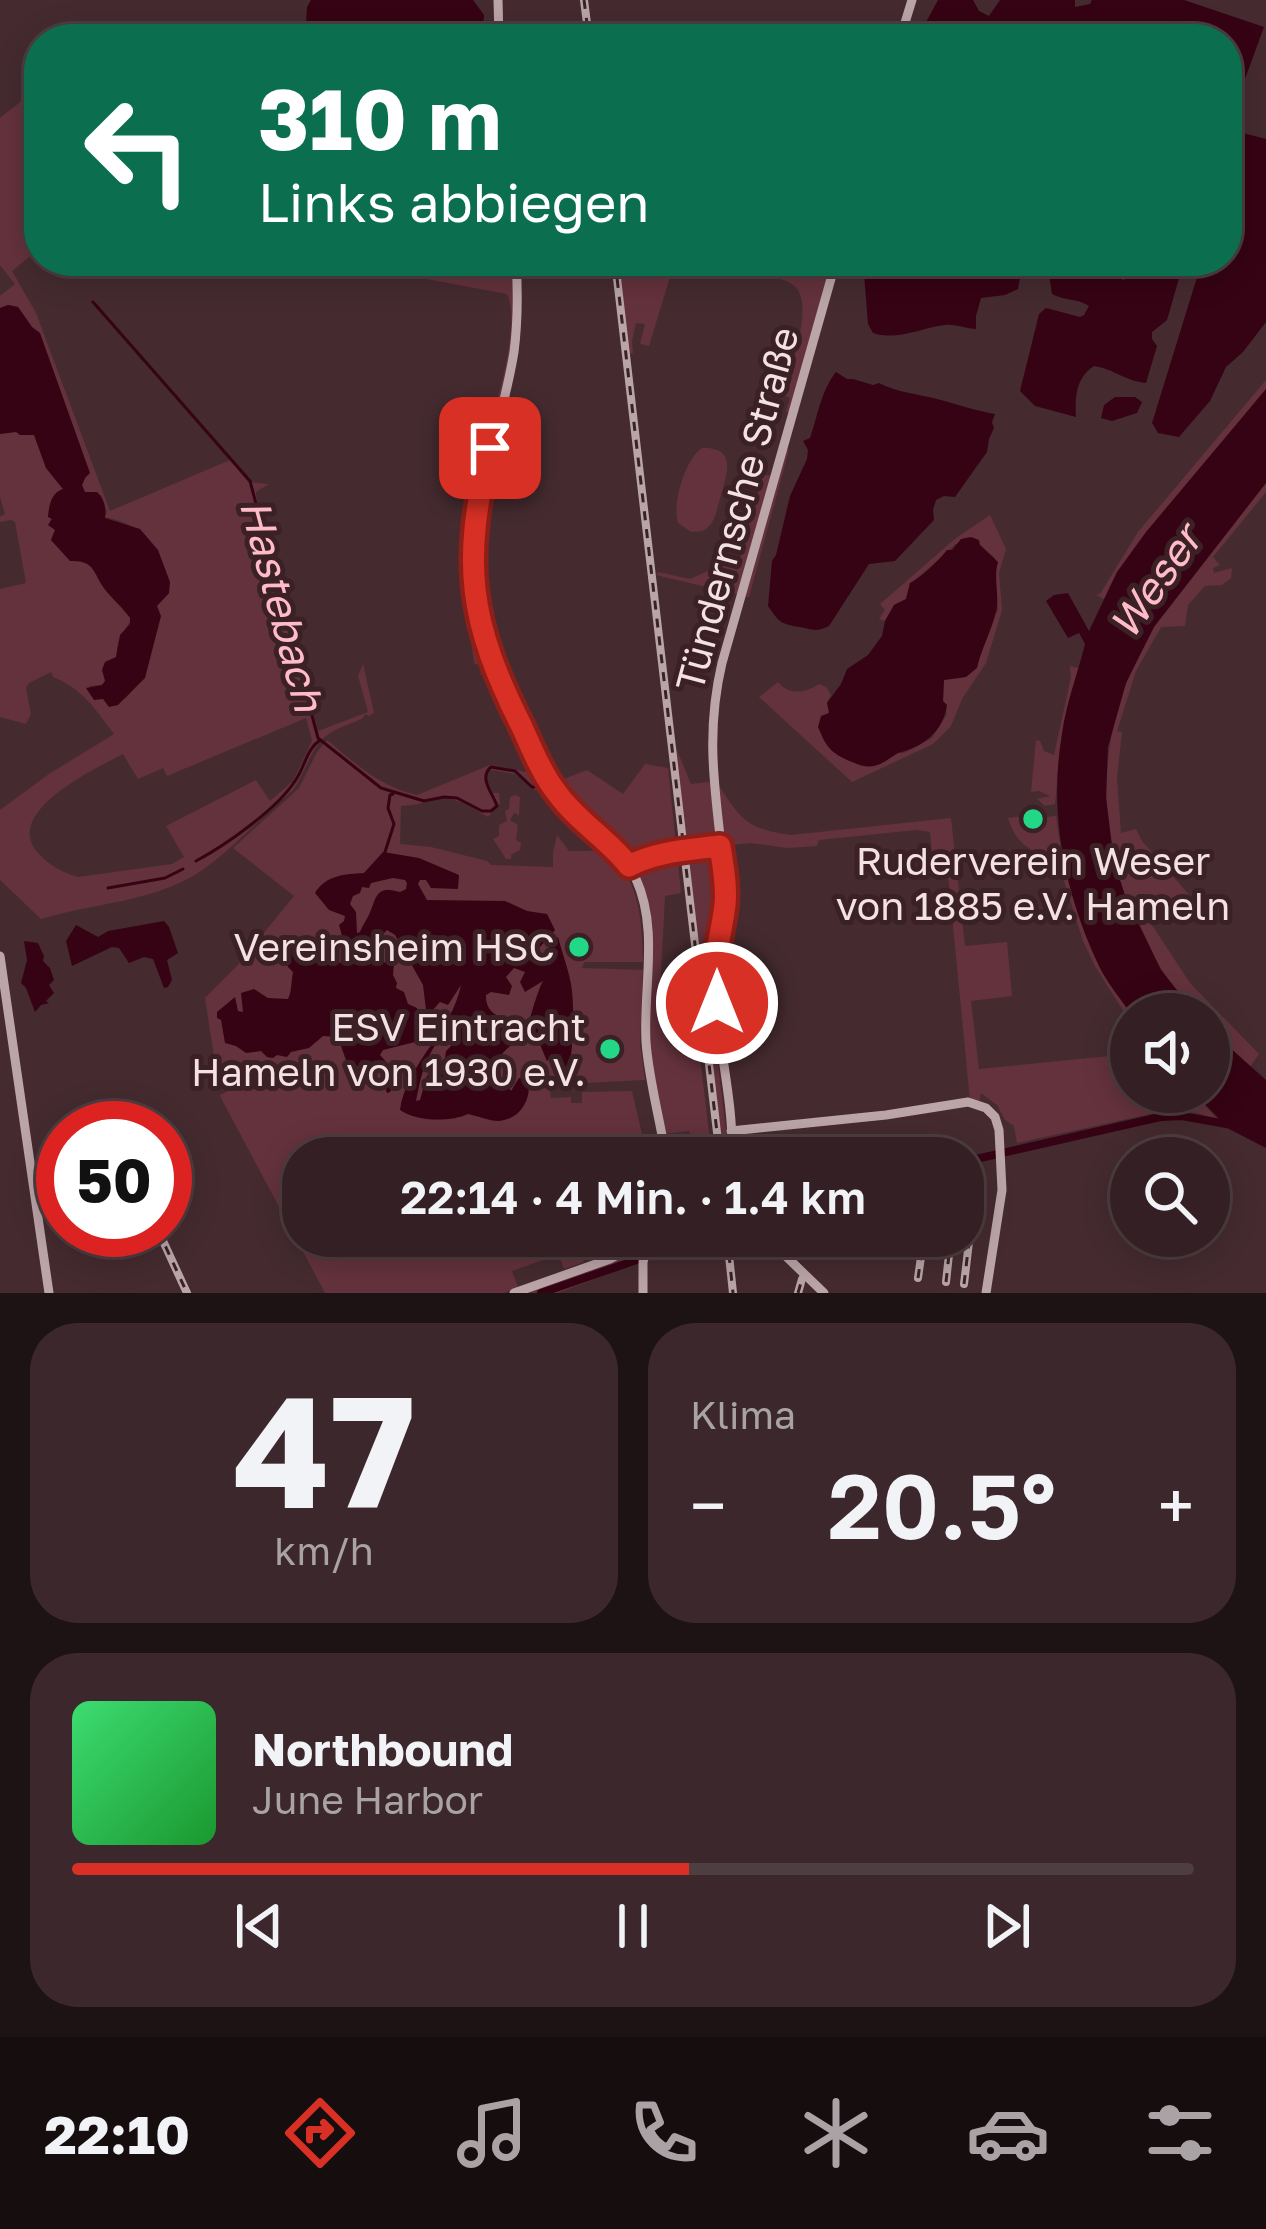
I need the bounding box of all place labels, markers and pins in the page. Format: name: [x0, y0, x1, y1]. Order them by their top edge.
pin: [439, 397, 541, 499]
marker: Ruderverein Weser von 1885 e.V. Hameln: [1020, 806, 1046, 832]
place label: Ruderverein Weser von 1885 e.V. Hameln: [836, 837, 1230, 929]
place label: Vereinsheim HSC: [234, 923, 555, 970]
marker: Vereinsheim HSC: [566, 934, 592, 960]
place label: ESV Eintracht Hameln von 1930 e.V.: [191, 1003, 586, 1095]
marker: ESV Eintracht Hameln von 1930 e.V.: [597, 1036, 623, 1062]

